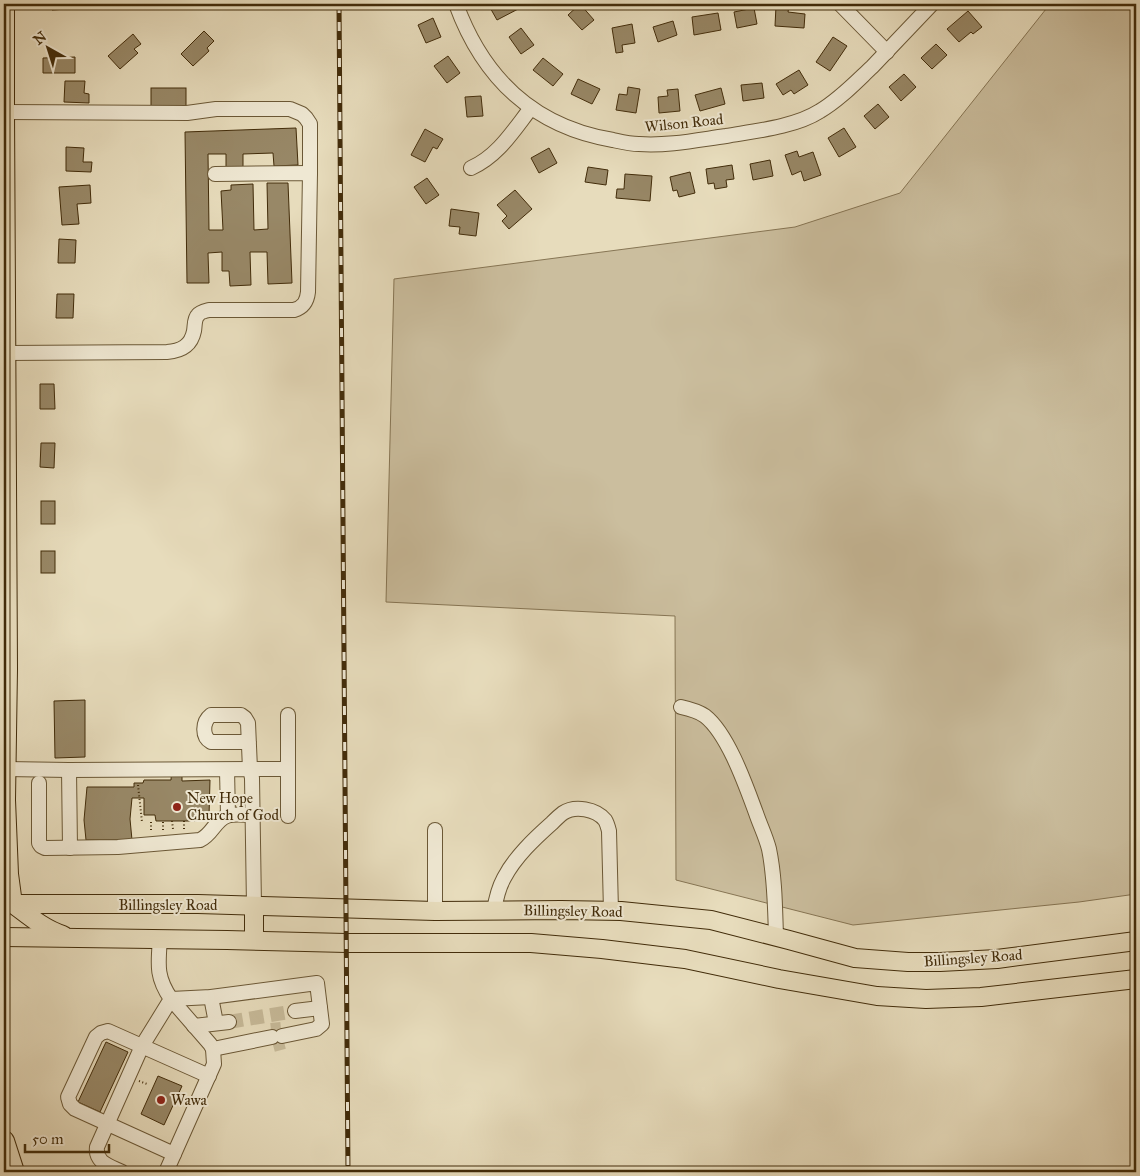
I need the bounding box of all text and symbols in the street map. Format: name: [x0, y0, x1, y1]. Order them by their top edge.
north arrow: [22, 22, 72, 72]
text: N: [30, 28, 50, 49]
street label: Wilson Road: [644, 110, 725, 136]
place label: New Hope Church of God: [187, 789, 279, 824]
marker: New Hope Church of God: [171, 801, 183, 813]
street label: Billingsley Road: [118, 896, 218, 914]
street label: Billingsley Road: [523, 901, 623, 921]
street label: Billingsley Road: [923, 946, 1024, 970]
place label: Wawa: [171, 1091, 208, 1109]
marker: Wawa: [155, 1094, 167, 1106]
scale bar: [25, 1121, 109, 1153]
text: 50 m: [32, 1130, 64, 1148]

